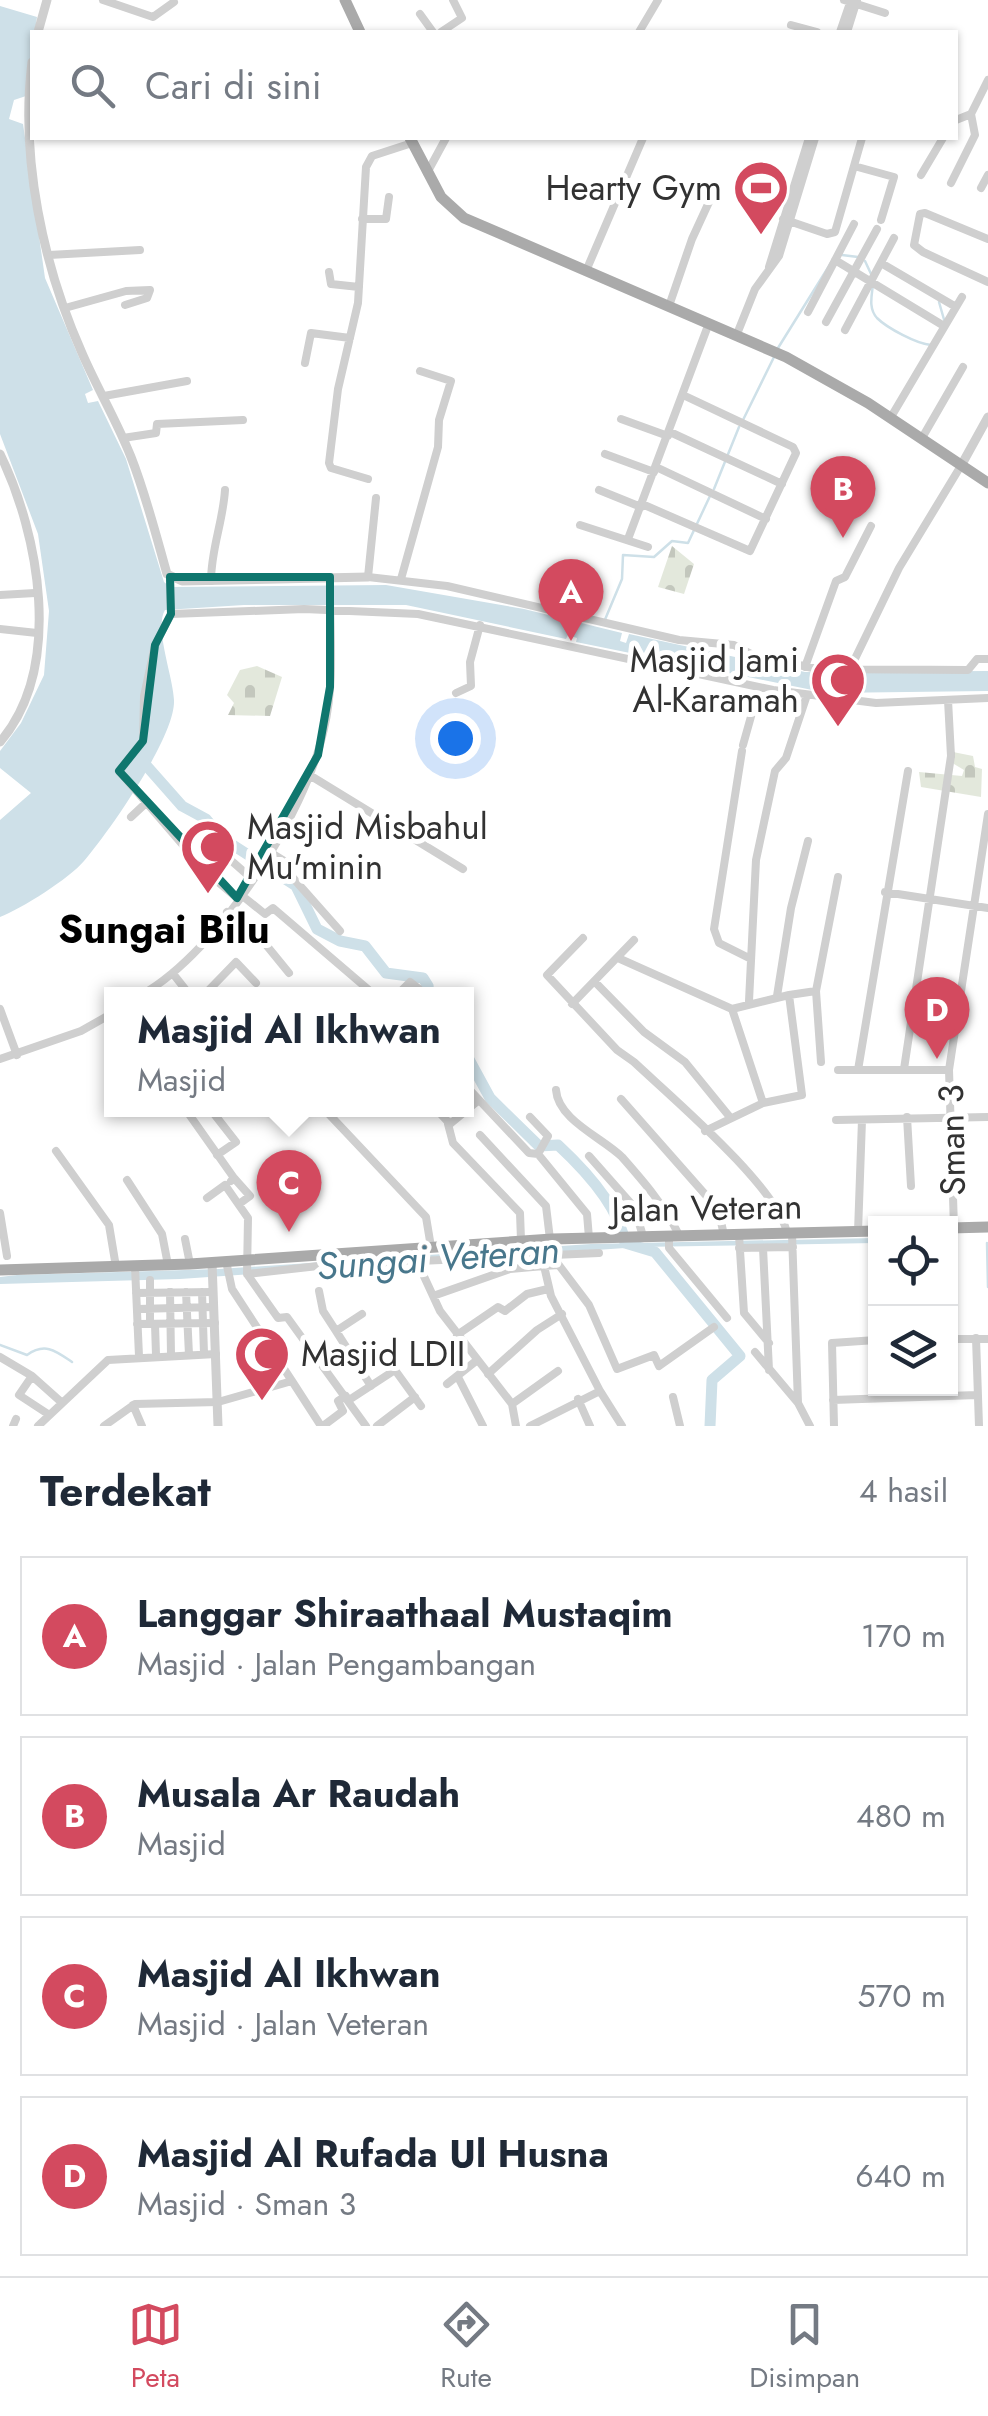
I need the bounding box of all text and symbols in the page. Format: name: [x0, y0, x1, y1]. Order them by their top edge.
search box: [30, 30, 958, 140]
icon: search: [65, 58, 120, 113]
text: Cari di sini: [145, 58, 322, 113]
sports icon: Hearty Gym: [731, 158, 791, 237]
place label: Hearty Gym: [545, 163, 722, 213]
pin: B: [810, 456, 876, 538]
pin: A: [538, 558, 604, 641]
place label: Masjid Jami Al-Karamah: [630, 635, 799, 725]
mosque icon: Masjid Jami Al-Karamah: [808, 650, 868, 729]
your location: [430, 713, 481, 764]
place label: Masjid Misbahul Mu'minin: [247, 802, 488, 892]
mosque icon: Masjid Misbahul Mu'minin: [178, 817, 238, 896]
district label: Sungai Bilu: [58, 900, 270, 958]
pin: D: [904, 976, 970, 1059]
popup: [104, 987, 474, 1117]
text: Masjid Al Ikhwan: [137, 1002, 441, 1057]
text: Masjid: [137, 1057, 226, 1103]
street label: Sman 3: [926, 1084, 978, 1196]
pin: C: [256, 1150, 322, 1232]
street label: Jalan Veteran: [607, 1181, 803, 1235]
map controls: [868, 1216, 958, 1396]
button: locate: [868, 1216, 958, 1306]
water label: Sungai Veteran: [315, 1222, 561, 1293]
button: layers: [868, 1306, 958, 1396]
mosque icon: Masjid LDII: [232, 1324, 292, 1403]
place label: Masjid LDII: [301, 1329, 465, 1379]
text: Terdekat: [40, 1461, 211, 1522]
text: 4 hasil: [859, 1468, 948, 1514]
text: Langgar Shiraathaal Mustaqim: [137, 1586, 673, 1641]
text: A: [63, 1613, 86, 1659]
text: 170 m: [861, 1613, 946, 1659]
text: Masjid · Jalan Pengambangan: [137, 1641, 536, 1687]
text: Musala Ar Raudah: [137, 1766, 460, 1821]
text: B: [64, 1793, 85, 1839]
text: 480 m: [856, 1793, 946, 1839]
text: Masjid: [137, 1821, 226, 1867]
text: Masjid Al Ikhwan: [137, 1946, 441, 2001]
text: C: [63, 1973, 86, 2019]
text: 570 m: [857, 1973, 946, 2019]
text: Masjid · Jalan Veteran: [137, 2001, 429, 2047]
text: Masjid Al Rufada Ul Husna: [137, 2126, 609, 2181]
text: D: [63, 2153, 86, 2199]
text: 640 m: [855, 2153, 946, 2199]
text: Masjid · Sman 3: [137, 2181, 356, 2227]
tab: Peta: [128, 2297, 183, 2398]
tab: Rute: [439, 2297, 494, 2398]
tab: Disimpan: [749, 2297, 860, 2398]

